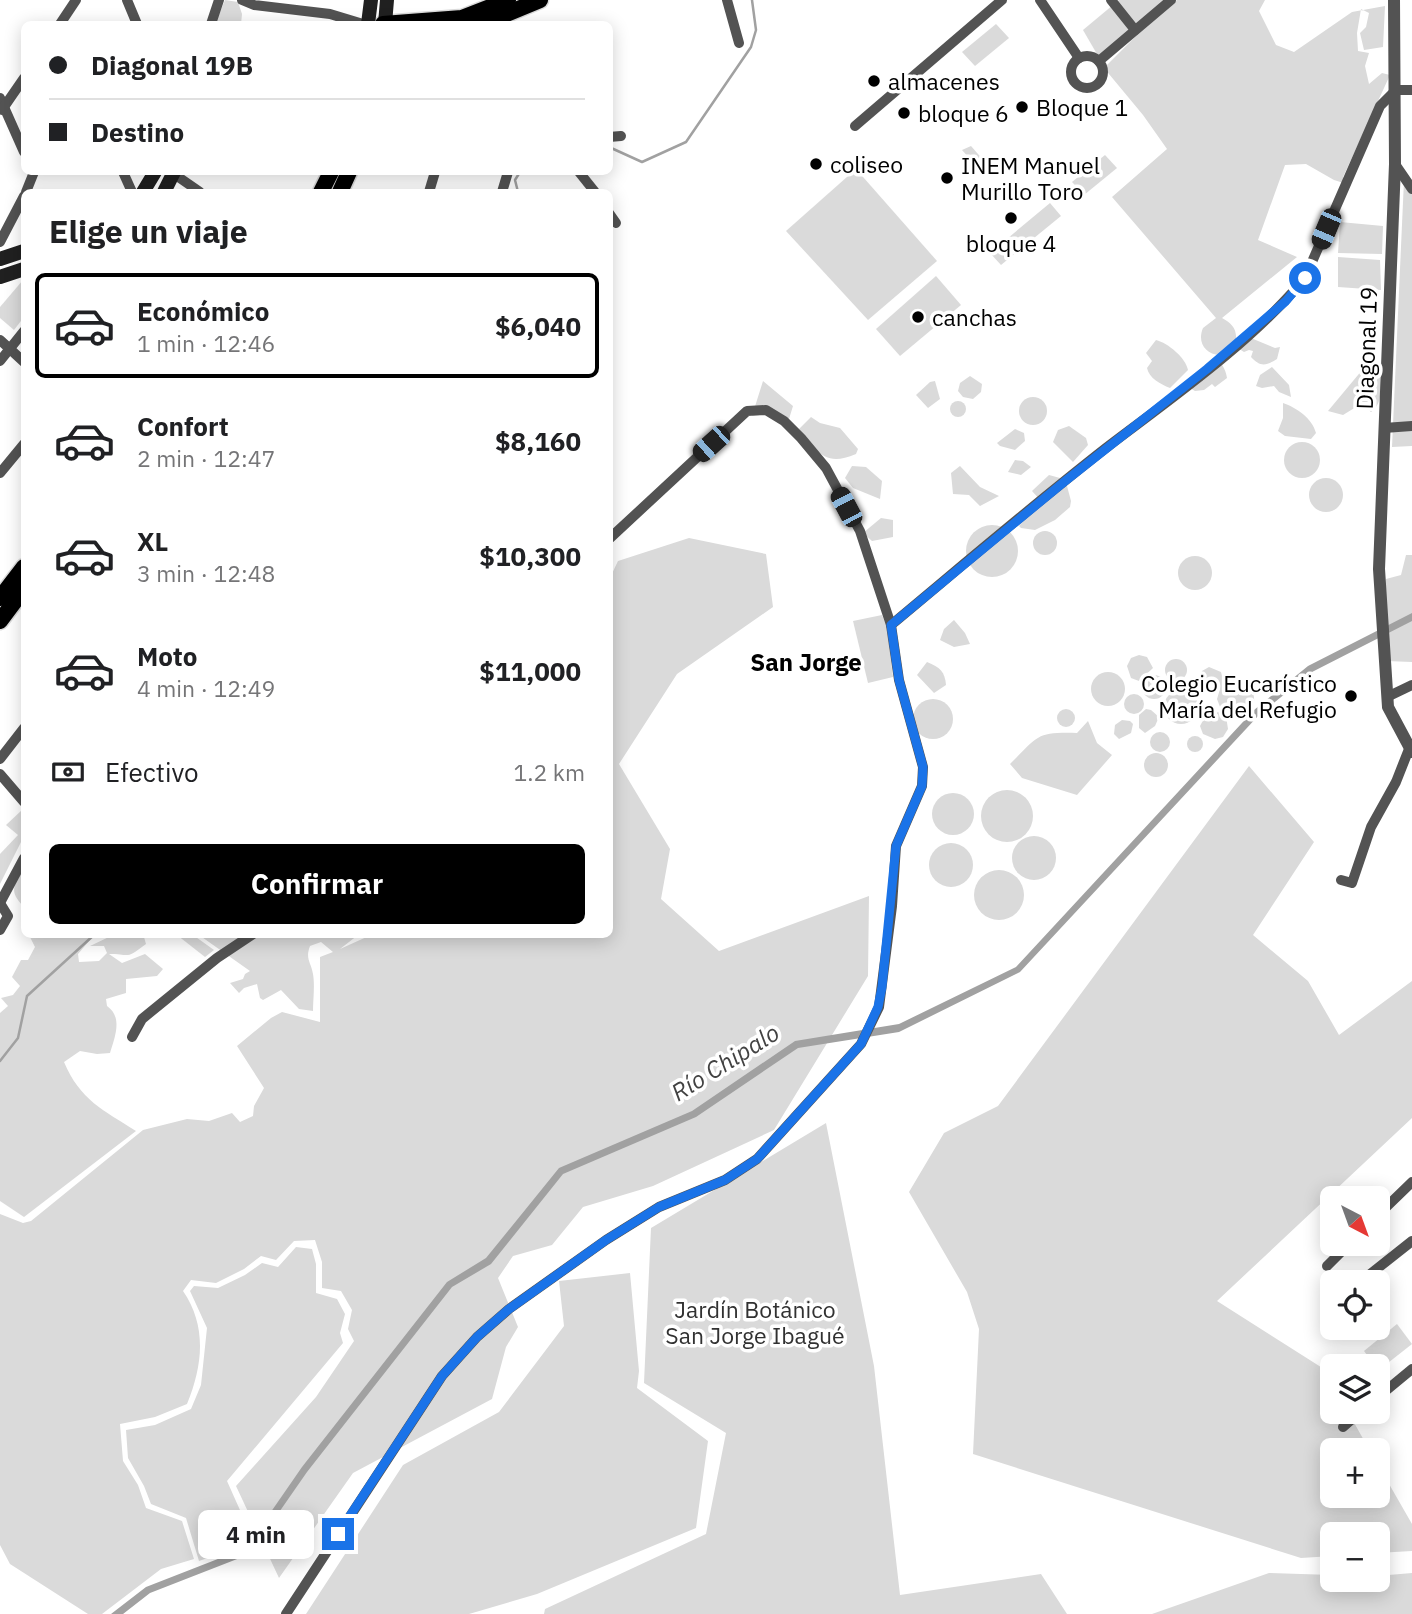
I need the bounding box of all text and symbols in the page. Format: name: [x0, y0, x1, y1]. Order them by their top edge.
text: Diagonal 19B: [91, 48, 253, 82]
place label: almacenes: [888, 66, 1000, 96]
marker: almacenes: [866, 73, 882, 89]
place label: Bloque 1: [1036, 92, 1128, 122]
place label: bloque 6: [918, 98, 1009, 128]
marker: Bloque 1: [1014, 99, 1030, 115]
marker: bloque 6: [896, 105, 912, 121]
text: Destino: [91, 115, 184, 149]
place label: coliseo: [830, 149, 903, 179]
place label: INEM Manuel Murillo Toro: [961, 150, 1100, 206]
marker: coliseo: [808, 156, 824, 172]
marker: INEM Manuel Murillo Toro: [939, 170, 955, 186]
car: [1309, 206, 1344, 252]
text: Elige un viaje: [49, 210, 248, 252]
marker: bloque 4: [1003, 210, 1019, 226]
place label: bloque 4: [966, 228, 1056, 258]
route start: [1289, 262, 1321, 294]
street label: Diagonal 19: [1349, 286, 1383, 410]
icon: car: [53, 294, 116, 357]
text: Económico: [137, 294, 269, 328]
place label: canchas: [932, 302, 1017, 332]
text: $6,040: [495, 309, 581, 343]
marker: canchas: [910, 309, 926, 325]
text: 1 min · 12:46: [137, 328, 275, 358]
icon: car: [53, 409, 116, 472]
text: Confort: [137, 409, 229, 443]
car: [689, 422, 734, 466]
text: $8,160: [495, 424, 581, 458]
text: 2 min · 12:47: [137, 443, 275, 473]
car: [827, 484, 866, 530]
icon: car: [53, 524, 116, 587]
text: XL: [137, 524, 168, 558]
text: $10,300: [479, 539, 581, 573]
text: 3 min · 12:48: [137, 558, 275, 588]
icon: car: [53, 639, 116, 702]
text: Moto: [137, 639, 197, 673]
district label: San Jorge: [750, 646, 862, 678]
text: $11,000: [479, 654, 581, 688]
place label: Colegio Eucarístico María del Refugio: [1141, 668, 1337, 724]
text: 4 min · 12:49: [137, 673, 275, 703]
marker: Colegio Eucarístico María del Refugio: [1343, 688, 1359, 704]
icon: cash: [49, 753, 87, 791]
text: Efectivo: [105, 755, 199, 789]
text: 1.2 km: [514, 757, 585, 787]
button: Confirmar: [49, 844, 585, 924]
water label: Río Chipalo: [665, 1016, 785, 1108]
north arrow: [1320, 1186, 1390, 1256]
map controls: [1320, 1186, 1390, 1592]
button: locate: [1320, 1270, 1390, 1340]
park label: Jardín Botánico San Jorge Ibagué: [665, 1294, 845, 1350]
button: layers: [1320, 1354, 1390, 1424]
button: +: [1320, 1438, 1390, 1508]
callout: 4 min: [198, 1510, 314, 1558]
route end: [322, 1518, 354, 1550]
text: 4 min: [226, 1519, 286, 1549]
button: −: [1320, 1522, 1390, 1592]

